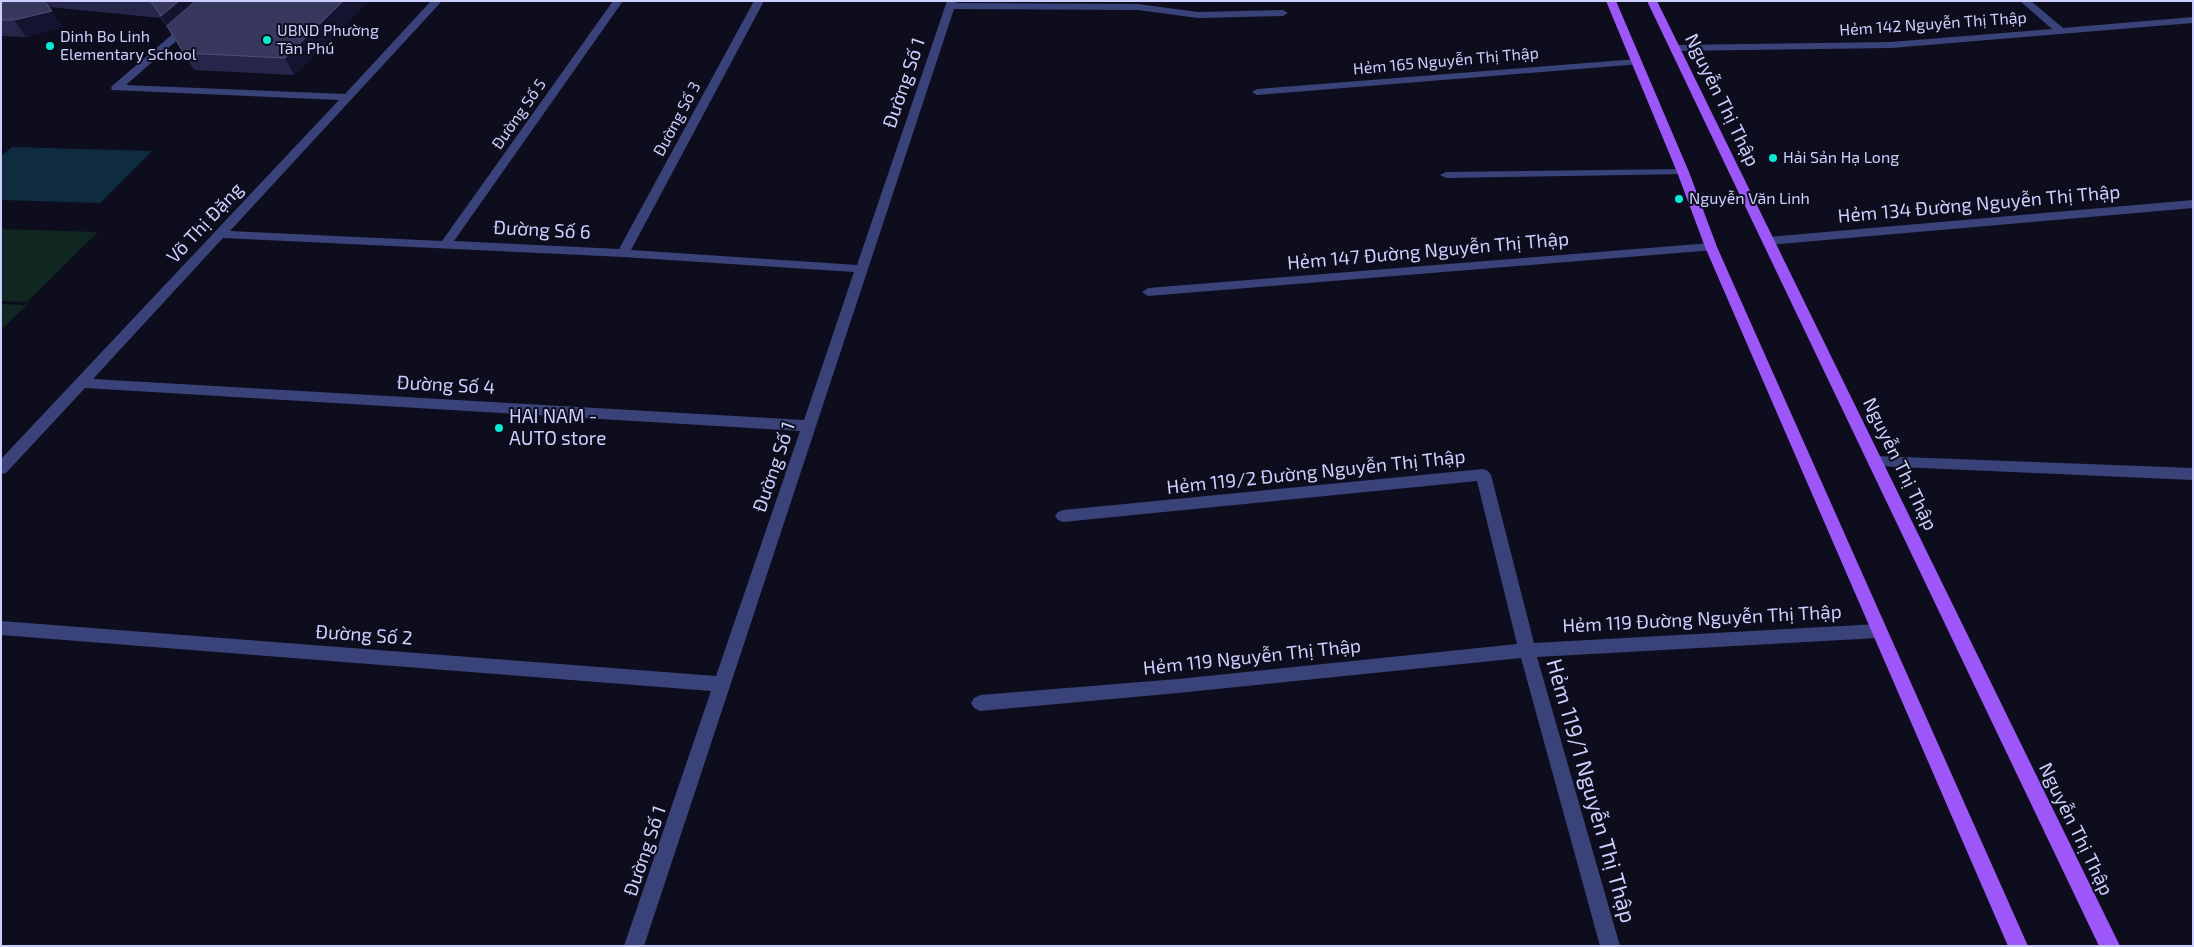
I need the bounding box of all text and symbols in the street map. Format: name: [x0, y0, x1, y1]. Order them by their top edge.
street label: Hẻm 142 Nguyễn Thị Thập: [1839, 8, 2027, 40]
place label: UBND Phường Tân Phú: [277, 21, 379, 59]
place label: Dinh Bo Linh Elementary School: [60, 27, 197, 65]
street label: Nguyễn Thị Thập: [1680, 30, 1764, 170]
marker: UBND Phường Tân Phú: [261, 34, 273, 46]
street label: Đường Số 1: [878, 35, 930, 131]
marker: Dinh Bo Linh Elementary School: [44, 40, 56, 52]
street label: Hẻm 165 Nguyễn Thị Thập: [1352, 43, 1540, 79]
street label: Đường Số 5: [488, 75, 550, 153]
street label: Đường Số 3: [649, 78, 705, 160]
place label: Hải Sản Hạ Long: [1783, 148, 1899, 168]
marker: Hải Sản Hạ Long: [1767, 152, 1779, 164]
street label: Võ Thị Đặng: [162, 178, 248, 268]
street label: Hẻm 134 Đường Nguyễn Thị Thập: [1837, 180, 2121, 228]
place label: Nguyễn Văn Linh: [1689, 189, 1810, 209]
marker: Nguyễn Văn Linh: [1673, 193, 1685, 205]
street label: Đường Số 6: [493, 216, 591, 244]
street label: Hẻm 147 Đường Nguyễn Thị Thập: [1286, 227, 1570, 275]
street label: Đường Số 4: [396, 371, 496, 399]
street label: Nguyễn Thị Thập: [1858, 394, 1942, 534]
place label: HAI NAM - AUTO store: [509, 406, 606, 450]
street label: Đường Số 1: [748, 419, 800, 515]
marker: HAI NAM - AUTO store: [493, 422, 505, 434]
street label: Hẻm 119/2 Đường Nguyễn Thị Thập: [1166, 445, 1466, 499]
street label: Hẻm 119 Đường Nguyễn Thị Thập: [1562, 600, 1842, 638]
street label: Đường Số 2: [315, 620, 413, 650]
street label: Hẻm 119 Nguyễn Thị Thập: [1142, 634, 1362, 680]
street label: Hẻm 119/1 Nguyễn Thị Thập: [1541, 656, 1641, 926]
street label: Nguyễn Thị Thập: [2034, 759, 2118, 899]
street label: Đường Số 1: [619, 803, 671, 899]

